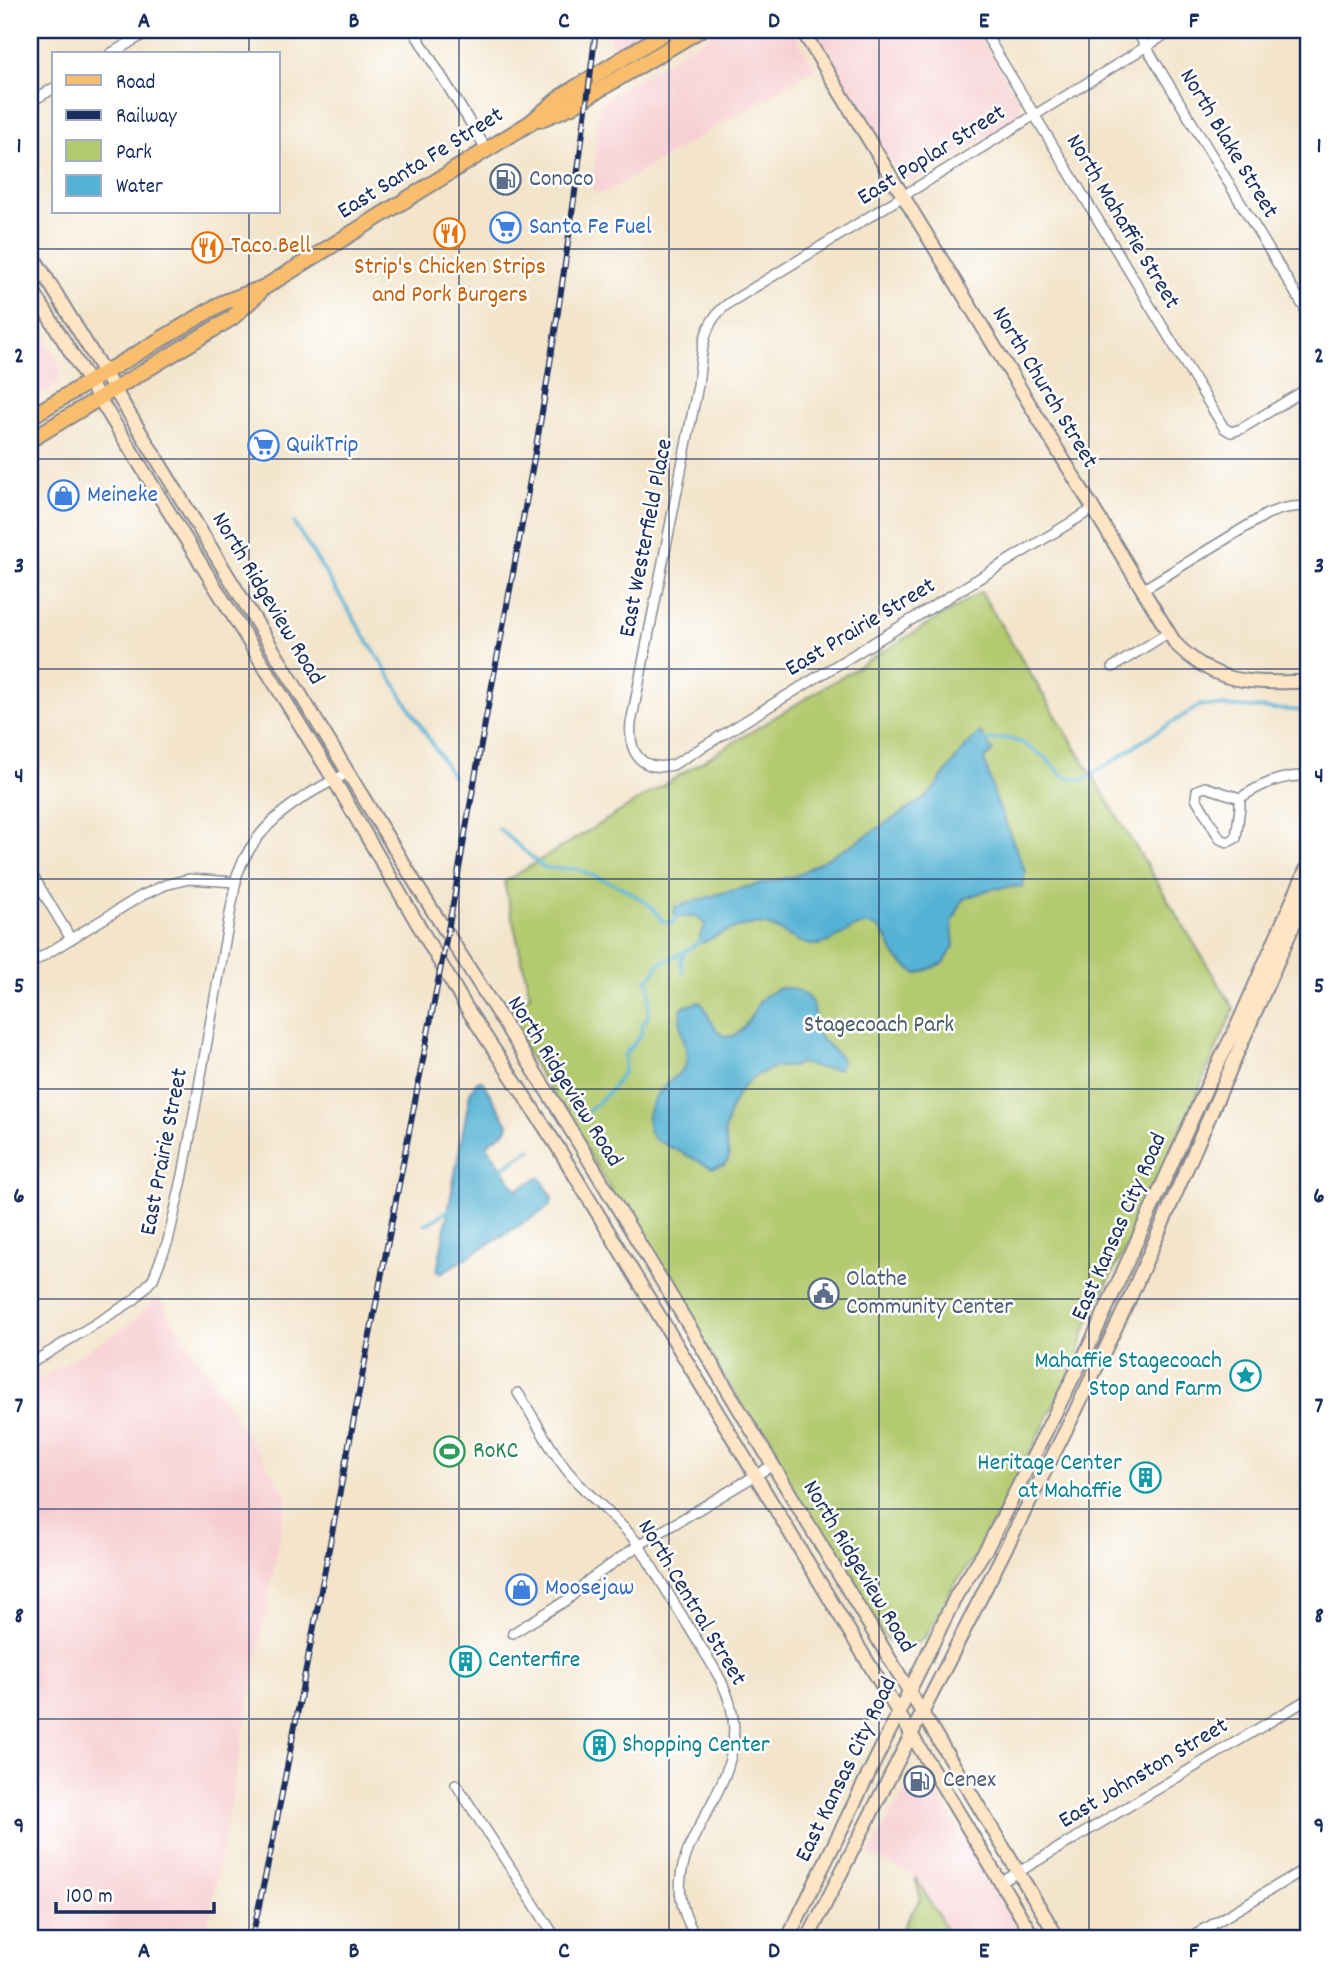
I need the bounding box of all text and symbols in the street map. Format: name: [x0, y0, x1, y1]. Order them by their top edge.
text: A: [138, 6, 150, 39]
text: B: [349, 6, 360, 39]
text: C: [558, 6, 570, 39]
text: D: [768, 6, 780, 39]
text: E: [979, 6, 990, 39]
text: F: [1189, 6, 1200, 39]
legend: [52, 52, 280, 214]
street label: North Blake Street: [1170, 63, 1286, 225]
text: Road: [116, 69, 155, 99]
street label: East Poplar Street: [851, 97, 1013, 215]
street label: East Santa Fe Street: [331, 99, 511, 229]
text: Railway: [116, 103, 177, 133]
street label: North Mahaffie Street: [1056, 128, 1188, 316]
text: 1: [16, 131, 22, 164]
text: 1: [1316, 131, 1322, 164]
text: Park: [116, 139, 152, 169]
fuel station icon: Conoco: [489, 163, 523, 197]
place label: Conoco: [529, 163, 594, 197]
text: Water: [116, 173, 163, 203]
supermarket icon: Santa Fe Fuel: [489, 211, 523, 245]
place label: Santa Fe Fuel: [529, 211, 652, 245]
restaurant icon: Strip's Chicken Strips and Pork Burgers: [433, 217, 467, 251]
restaurant icon: Taco Bell: [191, 230, 225, 264]
place label: Taco Bell: [231, 230, 311, 264]
place label: Strip's Chicken Strips and Pork Burgers: [354, 251, 546, 313]
street label: North Church Street: [982, 301, 1106, 475]
text: 2: [14, 341, 24, 374]
text: 2: [1314, 341, 1324, 374]
supermarket icon: QuikTrip: [246, 429, 280, 463]
place label: QuikTrip: [286, 429, 359, 463]
street label: East Westerfield Place: [611, 436, 683, 640]
shop icon: Meineke: [47, 479, 81, 513]
place label: Meineke: [87, 479, 158, 513]
street label: North Ridgeview Road: [202, 506, 332, 692]
text: 3: [14, 551, 24, 584]
text: 3: [1314, 551, 1324, 584]
street label: East Prairie Street: [779, 570, 943, 686]
text: 4: [14, 761, 24, 794]
text: 4: [1314, 761, 1324, 794]
text: 5: [14, 971, 24, 1004]
text: 5: [1314, 971, 1324, 1004]
street label: North Ridgeview Road: [498, 990, 630, 1174]
park label: Stagecoach Park: [804, 1009, 954, 1043]
street label: East Prairie Street: [132, 1065, 198, 1239]
street label: East Kansas City Road: [1063, 1128, 1177, 1326]
text: 6: [13, 1181, 25, 1214]
text: 6: [1313, 1181, 1325, 1214]
place label: Olathe Community Center: [846, 1263, 1013, 1325]
public building icon: Olathe Community Center: [806, 1277, 840, 1311]
place label: Mahaffie Stagecoach Stop and Farm: [1034, 1345, 1222, 1407]
place icon: Mahaffie Stagecoach Stop and Farm: [1228, 1359, 1262, 1393]
text: 7: [15, 1391, 24, 1424]
text: 7: [1315, 1391, 1324, 1424]
sports icon: RoKC: [433, 1435, 467, 1469]
place label: RoKC: [473, 1435, 518, 1469]
place label: Heritage Center at Mahaffie: [977, 1447, 1122, 1509]
building icon: Heritage Center at Mahaffie: [1128, 1461, 1162, 1495]
street label: North Ridgeview Road: [793, 1474, 923, 1660]
street label: North Central Street: [628, 1513, 754, 1693]
shop icon: Moosejaw: [505, 1572, 539, 1606]
place label: Moosejaw: [545, 1572, 634, 1606]
text: 8: [14, 1601, 24, 1634]
text: 8: [1314, 1601, 1324, 1634]
building icon: Centerfire: [448, 1644, 482, 1678]
place label: Centerfire: [488, 1644, 580, 1678]
street label: East Kansas City Road: [787, 1672, 907, 1868]
street label: East Johnston Street: [1053, 1710, 1235, 1838]
building icon: Shopping Center: [582, 1729, 616, 1763]
place label: Shopping Center: [622, 1729, 770, 1763]
fuel station icon: Cenex: [903, 1764, 937, 1798]
place label: Cenex: [943, 1764, 996, 1798]
text: 9: [14, 1811, 24, 1844]
text: 9: [1314, 1811, 1324, 1844]
scale bar: [56, 1870, 214, 1914]
text: 100 m: [66, 1883, 113, 1913]
text: A: [138, 1936, 150, 1968]
text: B: [349, 1936, 360, 1968]
text: C: [558, 1936, 570, 1968]
text: D: [768, 1936, 780, 1968]
text: E: [979, 1936, 990, 1968]
text: F: [1189, 1936, 1200, 1968]

